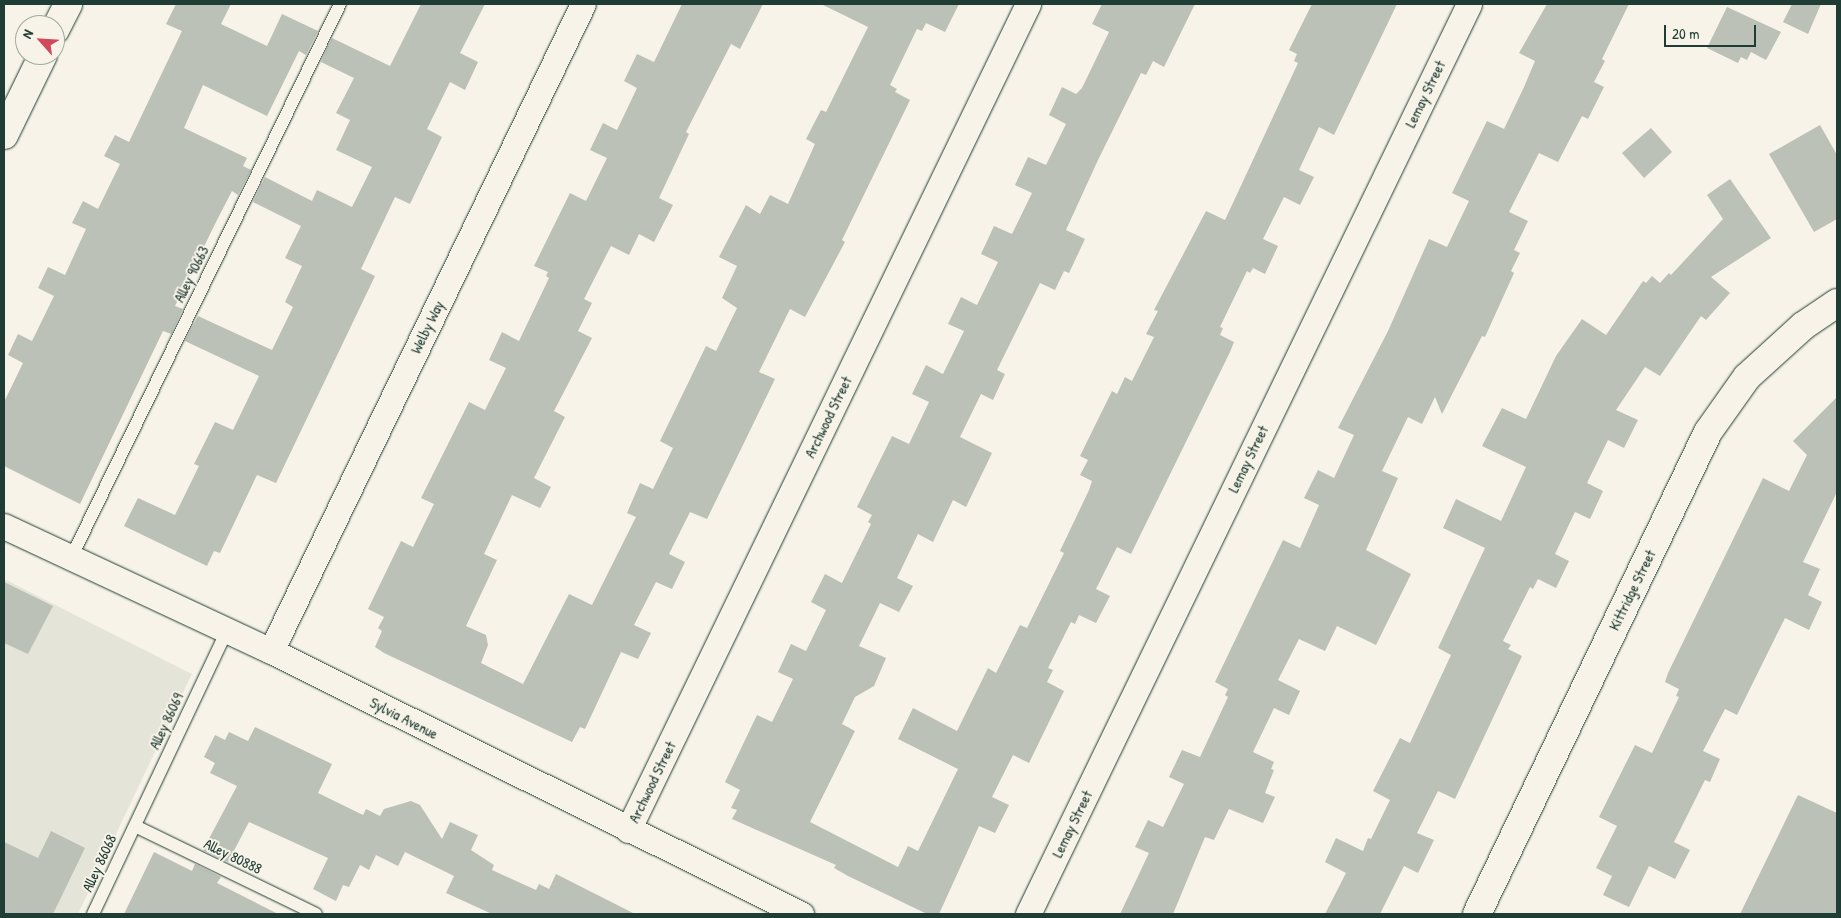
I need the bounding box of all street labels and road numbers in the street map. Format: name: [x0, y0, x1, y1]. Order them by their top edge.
street label: Lemay Street: [1401, 58, 1449, 130]
street label: Alley 90663: [170, 243, 212, 305]
street label: Welby Way: [406, 298, 448, 356]
street label: Archwood Street: [801, 373, 855, 461]
street label: Lemay Street: [1224, 423, 1272, 495]
street label: Kittridge Street: [1605, 547, 1659, 633]
street label: Alley 86069: [145, 690, 187, 752]
street label: Sylvia Avenue: [367, 693, 441, 743]
street label: Archwood Street: [625, 738, 679, 826]
street label: Lemay Street: [1048, 788, 1096, 860]
street label: Alley 86068: [78, 831, 120, 895]
street label: Alley 80888: [201, 834, 265, 878]

